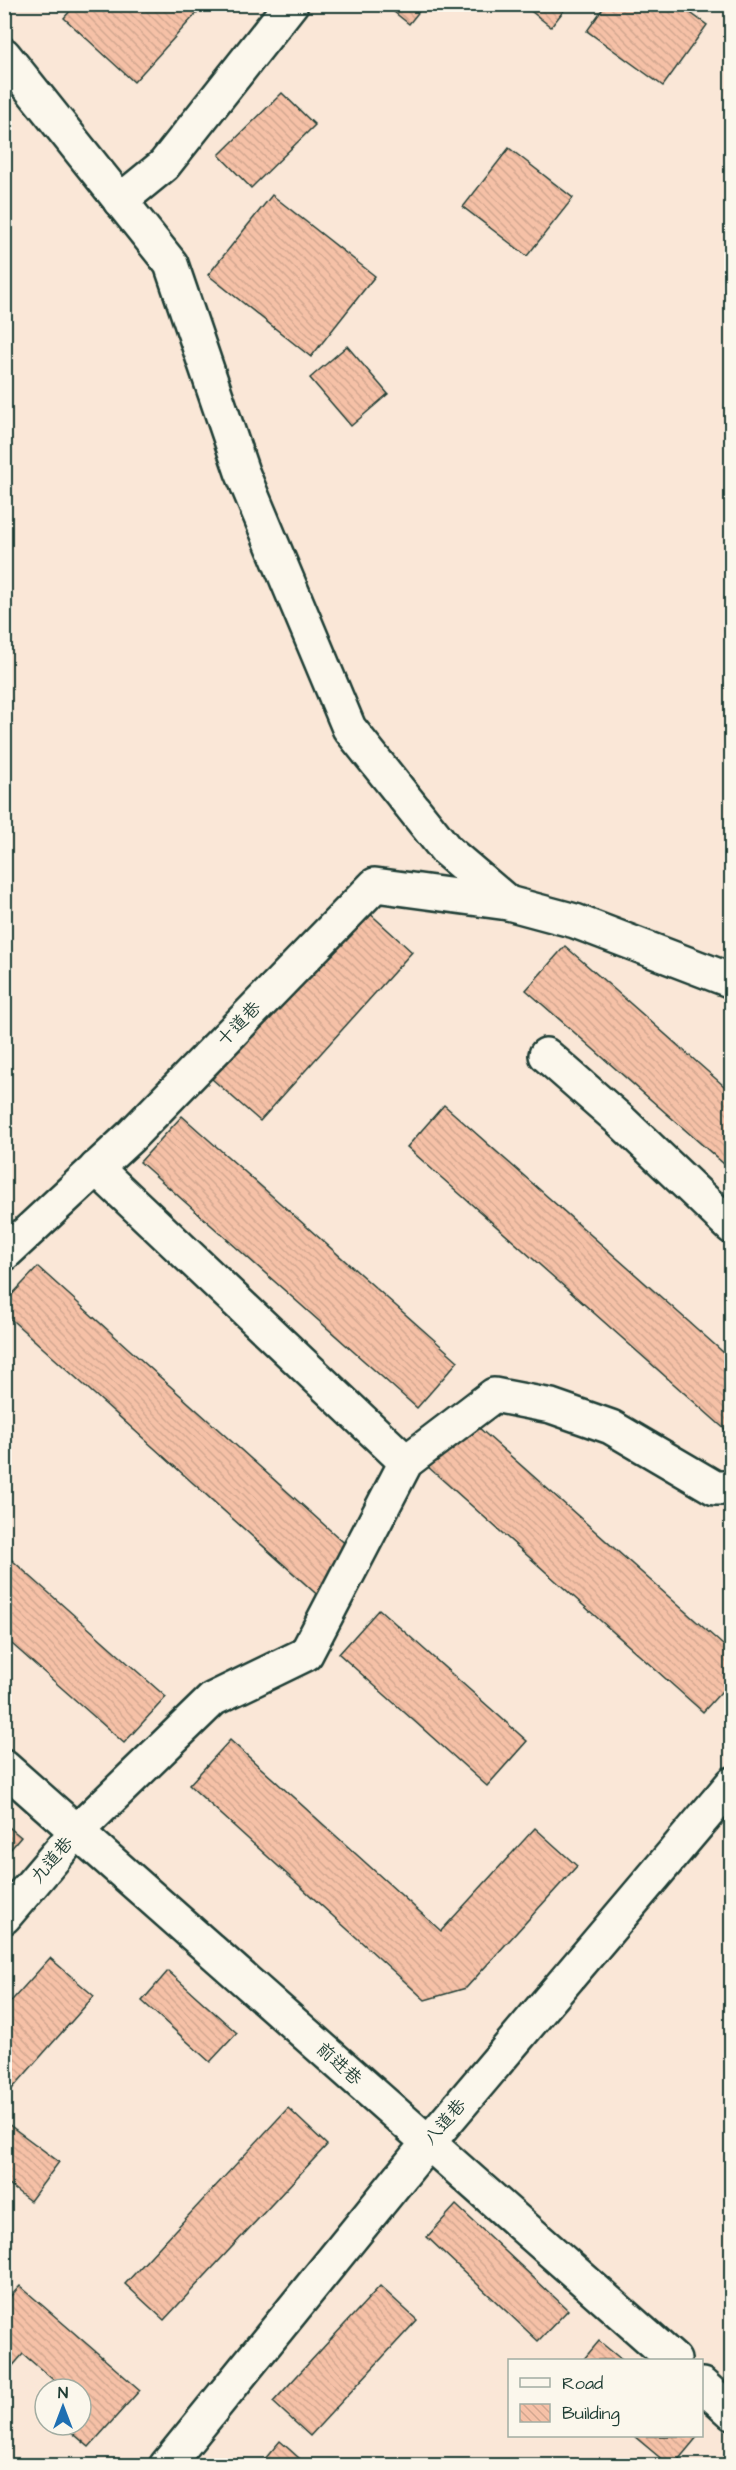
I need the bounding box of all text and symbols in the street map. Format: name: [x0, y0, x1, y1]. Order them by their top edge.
street label: 十道巷: [211, 996, 267, 1052]
street label: 九道巷: [25, 1831, 79, 1889]
street label: 前进巷: [311, 2037, 367, 2091]
street label: 八道巷: [418, 2093, 472, 2151]
legend: [508, 2359, 703, 2437]
text: Road: [562, 2371, 603, 2396]
north arrow: [33, 2377, 93, 2437]
text: N: [58, 2382, 68, 2404]
text: Building: [562, 2401, 620, 2427]

